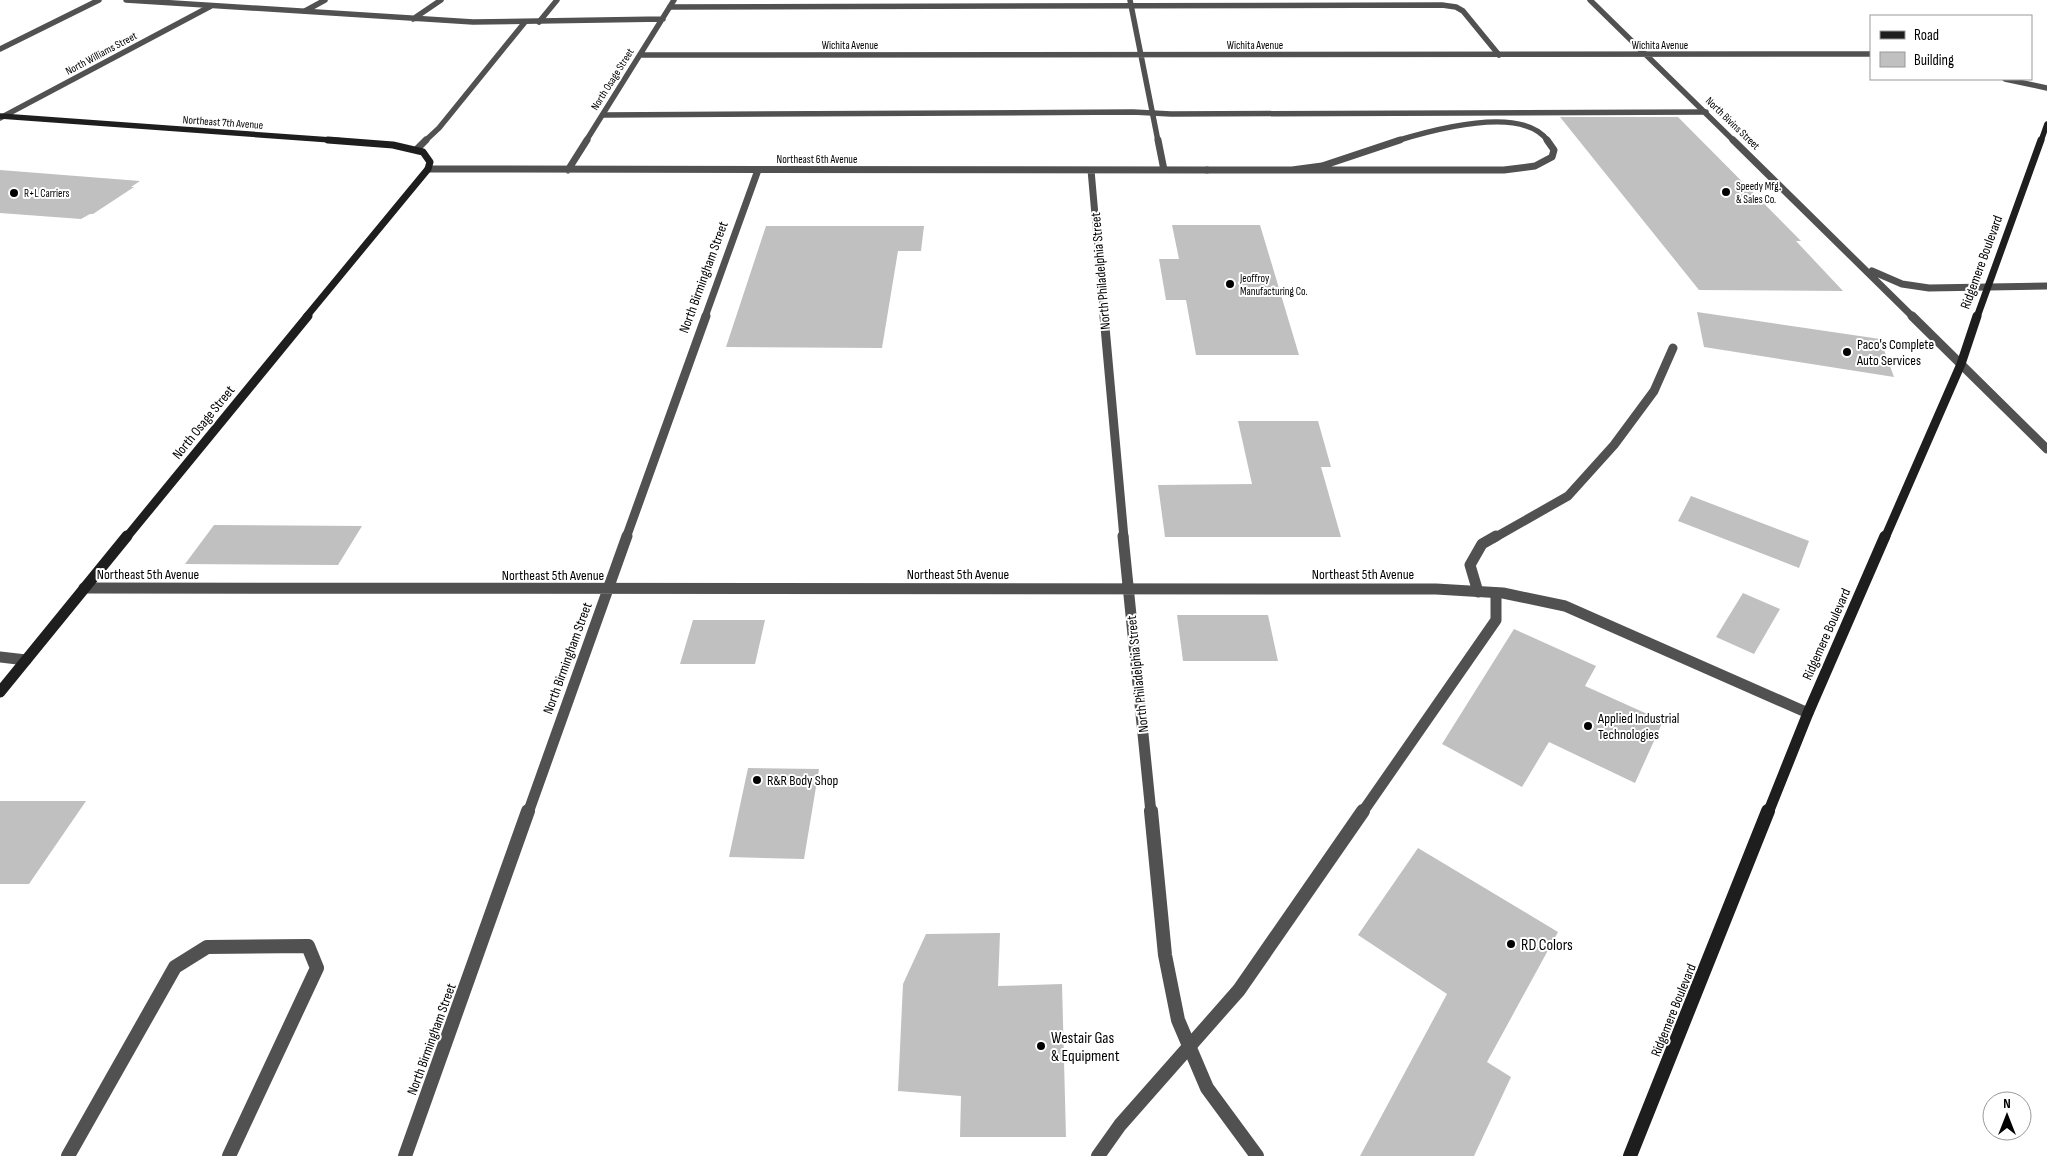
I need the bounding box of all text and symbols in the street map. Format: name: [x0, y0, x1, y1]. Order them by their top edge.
legend: [1870, 15, 2032, 80]
text: Road: [1914, 26, 1939, 45]
street label: North Williams Street: [63, 29, 140, 78]
street label: Wichita Avenue: [822, 39, 878, 52]
street label: Wichita Avenue: [1227, 39, 1283, 52]
street label: Wichita Avenue: [1632, 39, 1688, 52]
street label: North Osage Street: [588, 45, 637, 113]
text: Building: [1914, 51, 1954, 70]
street label: North Bivins Street: [1703, 94, 1763, 153]
street label: Northeast 7th Avenue: [182, 113, 264, 132]
street label: Northeast 6th Avenue: [777, 153, 857, 166]
place label: Speedy Mfg. & Sales Co.: [1736, 180, 1781, 206]
marker: Speedy Mfg. & Sales Co.: [1720, 186, 1732, 198]
marker: R+L Carriers: [8, 187, 20, 199]
place label: R+L Carriers: [24, 187, 69, 200]
street label: North Philadelphia Street: [1087, 212, 1114, 330]
street label: Ridgemere Boulevard: [1957, 213, 2006, 311]
street label: North Birmingham Street: [675, 219, 732, 335]
place label: Jeoffroy Manufacturing Co.: [1239, 272, 1308, 298]
marker: Jeoffroy Manufacturing Co.: [1224, 278, 1236, 290]
place label: Paco's Complete Auto Services: [1856, 336, 1934, 369]
marker: Paco's Complete Auto Services: [1841, 346, 1853, 358]
street label: North Osage Street: [169, 382, 238, 463]
street label: Northeast 5th Avenue: [97, 566, 199, 583]
street label: Northeast 5th Avenue: [907, 566, 1009, 583]
street label: Northeast 5th Avenue: [1312, 566, 1414, 583]
street label: Northeast 5th Avenue: [502, 567, 604, 584]
street label: Ridgemere Boulevard: [1799, 586, 1854, 683]
street label: North Birmingham Street: [539, 600, 596, 716]
street label: North Philadelphia Street: [1123, 615, 1152, 733]
place label: Applied Industrial Technologies: [1597, 710, 1679, 743]
marker: Applied Industrial Technologies: [1582, 720, 1594, 732]
place label: R&R Body Shop: [767, 772, 839, 789]
marker: R&R Body Shop: [751, 774, 763, 786]
place label: RD Colors: [1521, 936, 1573, 955]
marker: RD Colors: [1505, 938, 1517, 950]
street label: Ridgemere Boulevard: [1647, 961, 1700, 1059]
street label: North Birmingham Street: [403, 981, 460, 1097]
place label: Westair Gas & Equipment: [1051, 1029, 1120, 1066]
marker: Westair Gas & Equipment: [1035, 1040, 1047, 1052]
north arrow: [1982, 1091, 2032, 1141]
text: N: [2003, 1095, 2011, 1112]

